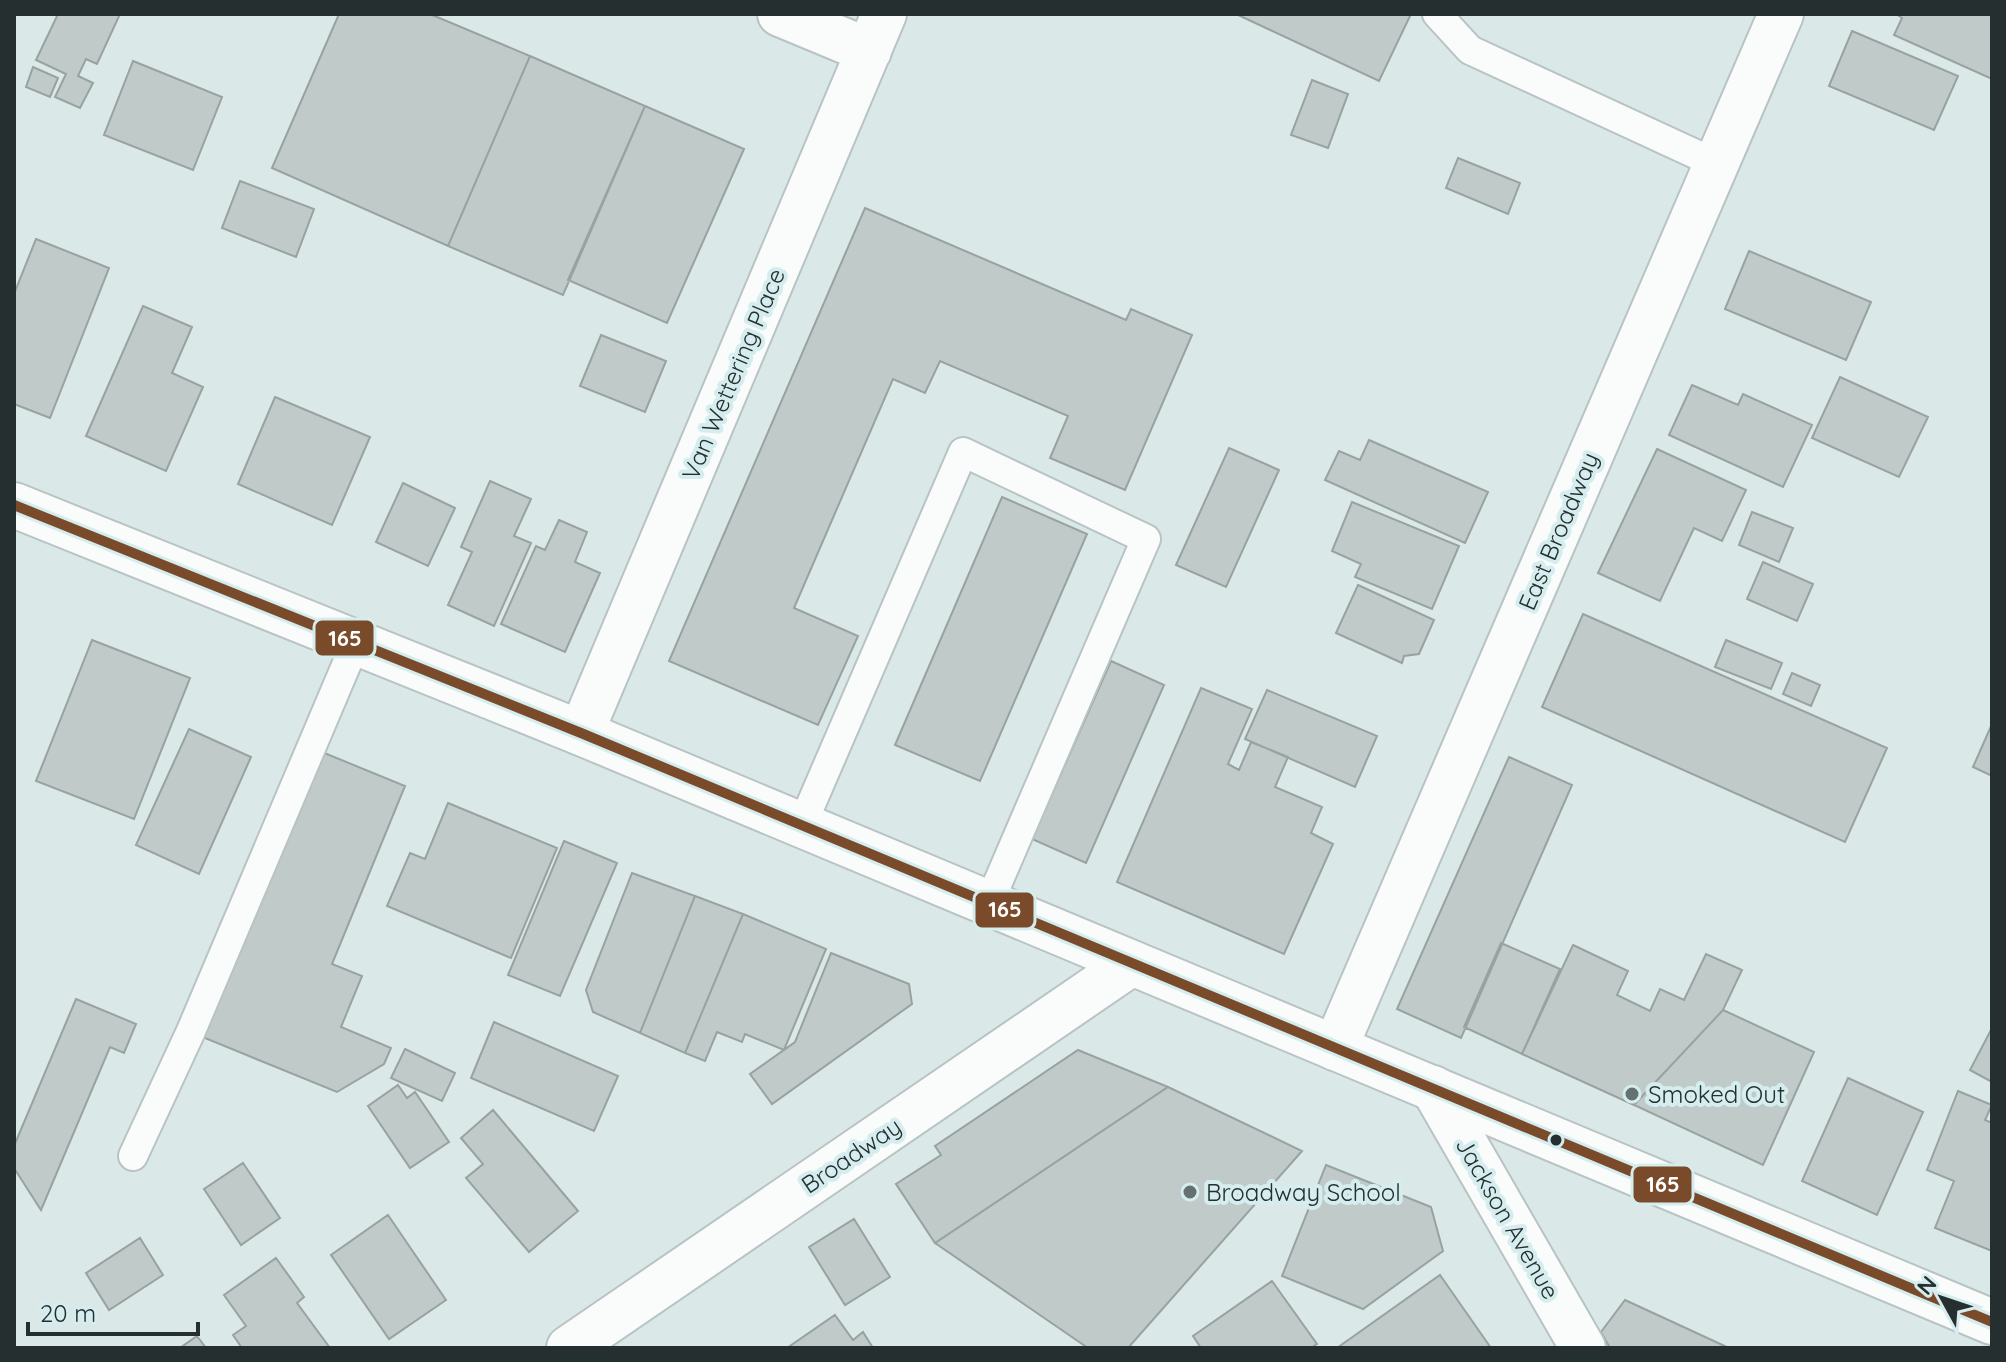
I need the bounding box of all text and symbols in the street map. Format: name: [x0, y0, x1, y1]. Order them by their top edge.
street label: Van Wettering Place: [675, 264, 791, 484]
street label: East Broadway: [1511, 448, 1605, 614]
line badge: 165: [314, 619, 375, 657]
text: 165: [328, 624, 362, 652]
line badge: 165: [974, 891, 1035, 929]
text: 165: [988, 895, 1022, 923]
place label: Smoked Out: [1648, 1079, 1785, 1109]
marker: Smoked Out: [1623, 1085, 1641, 1103]
street label: Broadway: [795, 1111, 907, 1199]
street label: Jackson Avenue: [1450, 1132, 1566, 1304]
unlabelled marker: [1548, 1132, 1564, 1148]
line badge: 165: [1632, 1165, 1693, 1204]
text: 165: [1646, 1170, 1680, 1198]
place label: Broadway School: [1206, 1177, 1401, 1207]
marker: Broadway School: [1181, 1183, 1199, 1201]
north arrow: [1902, 1258, 1982, 1338]
text: N: [1911, 1270, 1943, 1300]
scale bar: [28, 1286, 198, 1336]
text: 20 m: [40, 1298, 96, 1328]

